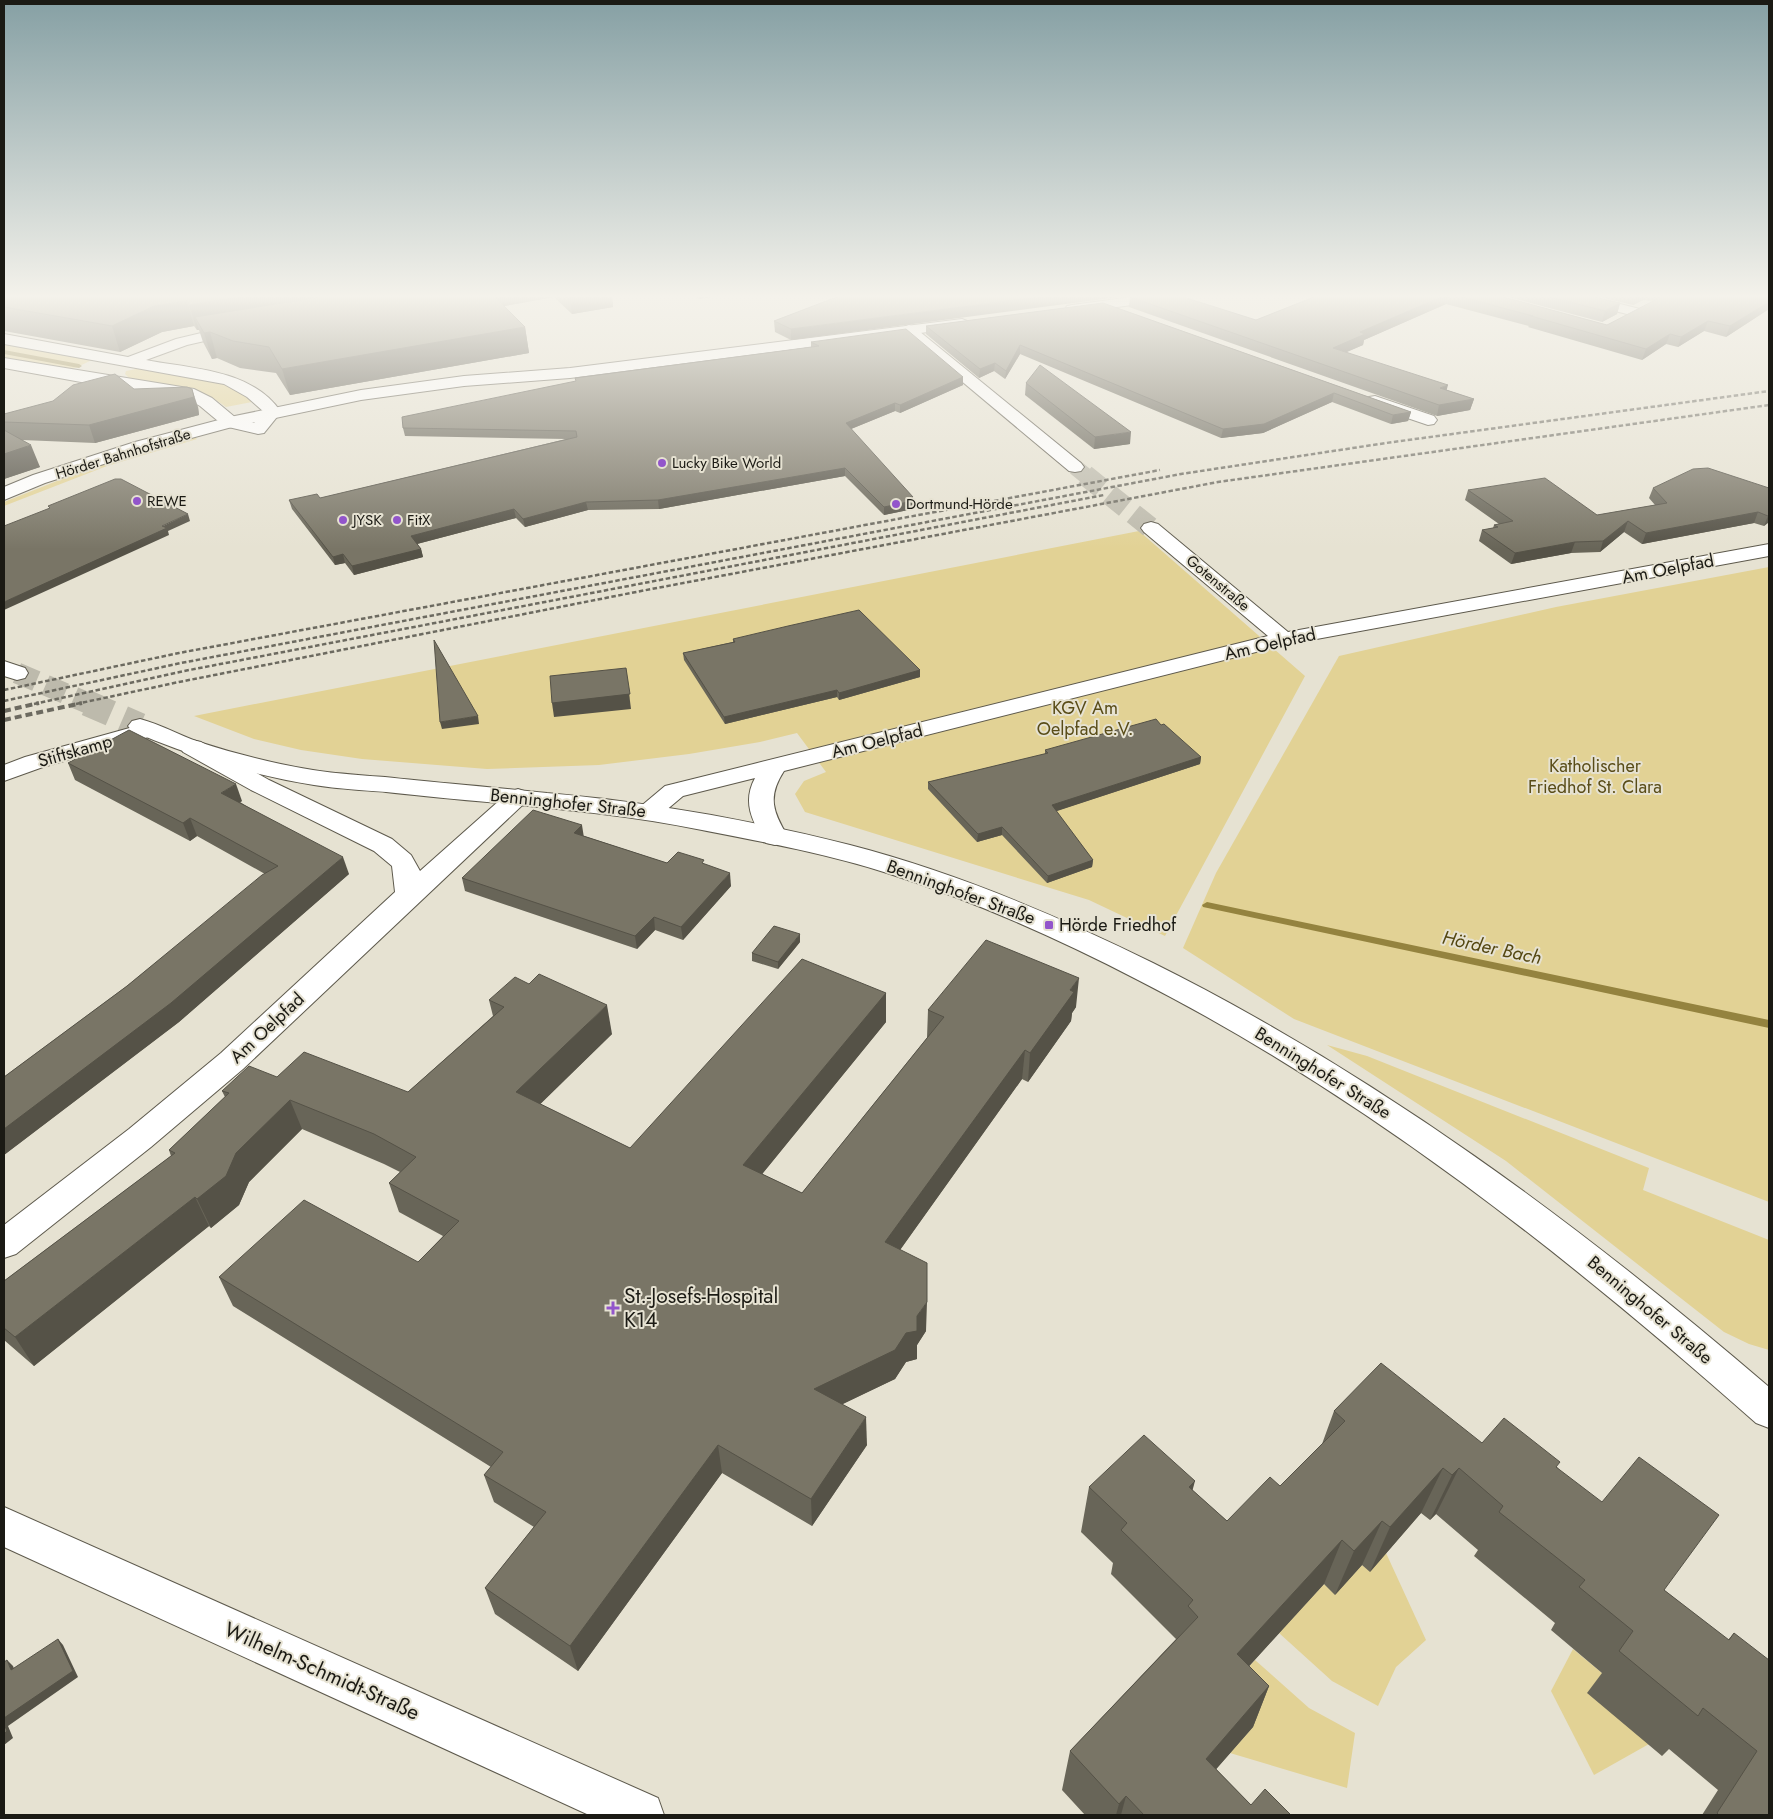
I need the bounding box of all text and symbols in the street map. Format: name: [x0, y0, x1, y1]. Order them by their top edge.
street label: Hörder Bahnhofstraße: [53, 423, 193, 485]
place label: Lucky Bike World: [672, 452, 781, 474]
marker: Lucky Bike World: [656, 457, 668, 469]
place label: REWE: [147, 490, 187, 512]
place label: Dortmund-Hörde: [906, 493, 1013, 515]
marker: REWE: [131, 495, 143, 507]
marker: Dortmund-Hörde: [890, 498, 902, 510]
place label: JYSK: [351, 509, 382, 531]
place label: FitX: [407, 509, 431, 531]
marker: JYSK: [337, 514, 349, 526]
marker: FitX: [391, 514, 403, 526]
street label: Am Oelpfad: [1620, 547, 1716, 591]
street label: Gotenstraße: [1181, 550, 1255, 616]
street label: Am Oelpfad: [1222, 621, 1318, 667]
park label: KGV Am Oelpfad e.V.: [1037, 695, 1133, 742]
street label: Am Oelpfad: [829, 717, 925, 765]
street label: Stiftskamp: [35, 728, 115, 774]
park label: Katholischer Friedhof St. Clara: [1528, 753, 1662, 800]
street label: Benninghofer Straße: [489, 782, 647, 824]
street label: Benninghofer Straße: [883, 853, 1039, 931]
place label: Hörde Friedhof: [1059, 912, 1177, 938]
marker: Hörde Friedhof: [1043, 919, 1055, 931]
water label: Hörder Bach: [1440, 924, 1544, 971]
street label: Am Oelpfad: [224, 987, 310, 1069]
street label: Benninghofer Straße: [1250, 1021, 1396, 1125]
street label: Benninghofer Straße: [1582, 1250, 1718, 1370]
place label: St.-Josefs-Hospital K14: [624, 1281, 778, 1335]
marker: St.-Josefs-Hospital K14: [606, 1301, 620, 1315]
street label: Wilhelm-Schmidt-Straße: [220, 1614, 425, 1728]

